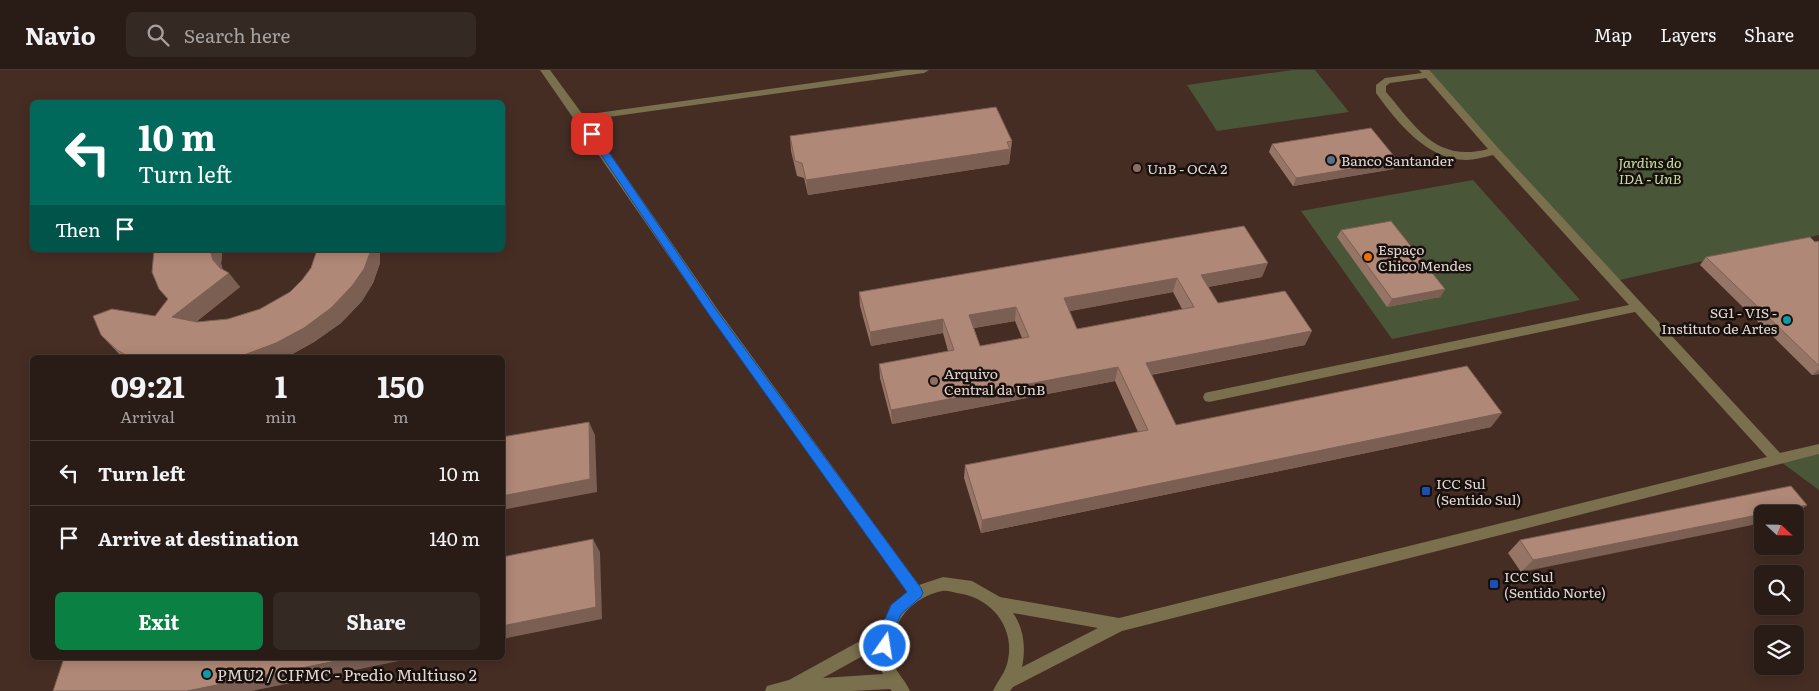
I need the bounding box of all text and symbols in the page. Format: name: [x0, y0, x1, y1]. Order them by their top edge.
search box: [126, 12, 476, 57]
text: Navio: [25, 17, 96, 52]
icon: search: [144, 21, 172, 49]
text: Search here: [184, 21, 290, 49]
text: Map: [1594, 21, 1632, 48]
text: Layers: [1660, 21, 1716, 48]
text: Share: [1744, 21, 1794, 48]
text: 10 m: [138, 110, 216, 162]
pin: [571, 113, 613, 155]
icon: left: [55, 120, 120, 185]
icon: arrive: [578, 120, 606, 148]
place label: Banco Santander: [1341, 150, 1454, 170]
park label: Jardins do IDA - UnB: [1618, 152, 1682, 188]
marker: Banco Santander: [1325, 154, 1337, 166]
text: Turn left: [138, 157, 232, 190]
place label: UnB - OCA 2: [1147, 158, 1227, 178]
marker: UnB - OCA 2: [1131, 162, 1143, 174]
text: Then: [55, 215, 101, 243]
icon: arrive: [111, 215, 139, 243]
place label: Espaço Chico Mendes: [1378, 239, 1471, 275]
marker: Espaço Chico Mendes: [1362, 251, 1374, 263]
place label: SG1 - VIS - Instituto de Artes: [1661, 302, 1777, 338]
marker: SG1 - VIS - Instituto de Artes: [1781, 314, 1793, 326]
text: 09:21: [111, 363, 185, 407]
text: 1: [275, 363, 287, 407]
text: 150: [377, 363, 424, 407]
place label: Arquivo Central da UnB: [944, 363, 1045, 399]
marker: Arquivo Central da UnB: [928, 375, 940, 387]
text: Arrival: [120, 404, 175, 428]
text: min: [265, 404, 297, 428]
text: m: [393, 404, 409, 428]
icon: left: [55, 459, 83, 487]
text: Turn left: [98, 459, 185, 487]
text: 10 m: [439, 459, 480, 487]
place label: ICC Sul (Sentido Sul): [1436, 473, 1521, 509]
marker: ICC Sul (Sentido Sul): [1420, 485, 1432, 497]
north arrow: [1754, 505, 1804, 555]
map controls: [1754, 505, 1804, 675]
icon: arrive: [55, 524, 83, 552]
text: Arrive at destination: [98, 524, 299, 552]
text: 140 m: [429, 524, 480, 552]
button: search: [1754, 565, 1804, 615]
place label: ICC Sul (Sentido Norte): [1504, 566, 1606, 602]
marker: ICC Sul (Sentido Norte): [1488, 578, 1500, 590]
button: Exit: [55, 592, 263, 650]
button: Share: [273, 592, 480, 650]
position arrow: [858, 619, 910, 671]
button: layers: [1754, 625, 1804, 675]
place label: PMU2 / CIFMC - Predio Multiuso 2: [217, 662, 477, 686]
marker: PMU2 / CIFMC - Predio Multiuso 2: [201, 668, 213, 680]

